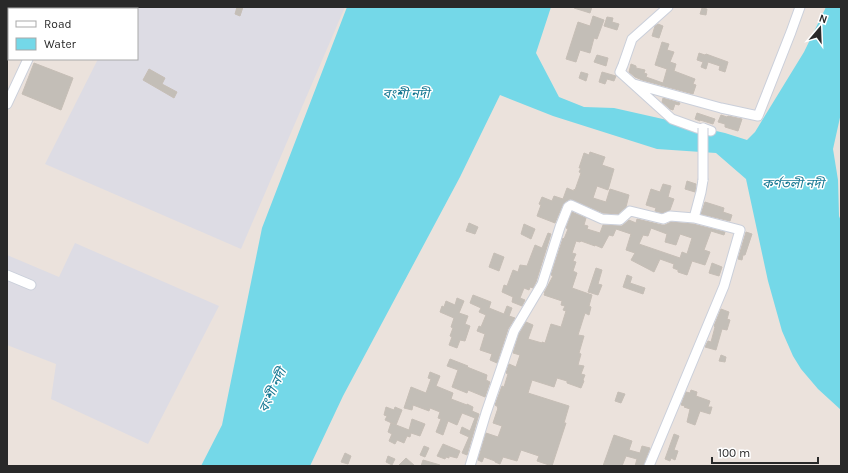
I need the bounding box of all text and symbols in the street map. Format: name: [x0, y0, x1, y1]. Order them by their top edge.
legend: [8, 8, 138, 60]
north arrow: [800, 8, 840, 48]
text: N: [817, 12, 829, 26]
text: Road: [44, 17, 72, 31]
text: Water: [44, 37, 77, 51]
water label: বংশী নদী: [382, 86, 432, 101]
water label: কর্ণতলী নদী: [762, 176, 827, 191]
water label: বংশী নদী: [256, 363, 290, 415]
scale bar: [712, 439, 818, 465]
text: 100 m: [718, 446, 750, 460]

